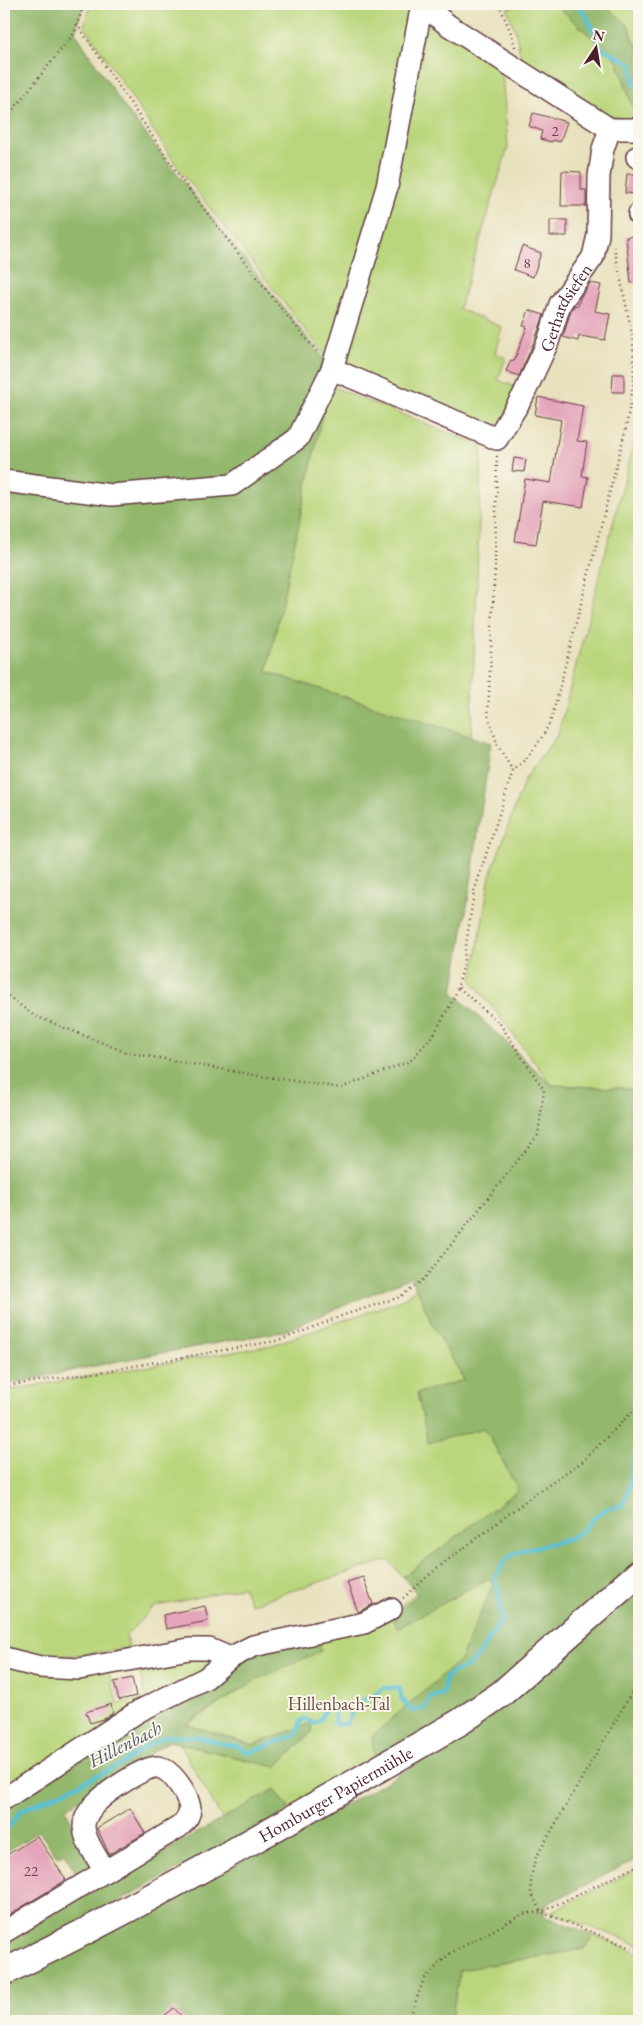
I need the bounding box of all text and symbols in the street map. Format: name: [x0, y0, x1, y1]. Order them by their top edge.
north arrow: [570, 22, 620, 72]
text: N: [591, 25, 607, 45]
house number: 2: [551, 121, 559, 140]
house number: 8: [523, 253, 531, 272]
street label: Gerhardsiefen: [534, 258, 597, 355]
park label: Hillenbach-Tal: [288, 1692, 390, 1715]
water label: Hillenbach: [83, 1715, 166, 1773]
street label: Homburger Papiermühle: [254, 1740, 416, 1847]
house number: 22: [24, 1861, 39, 1880]

